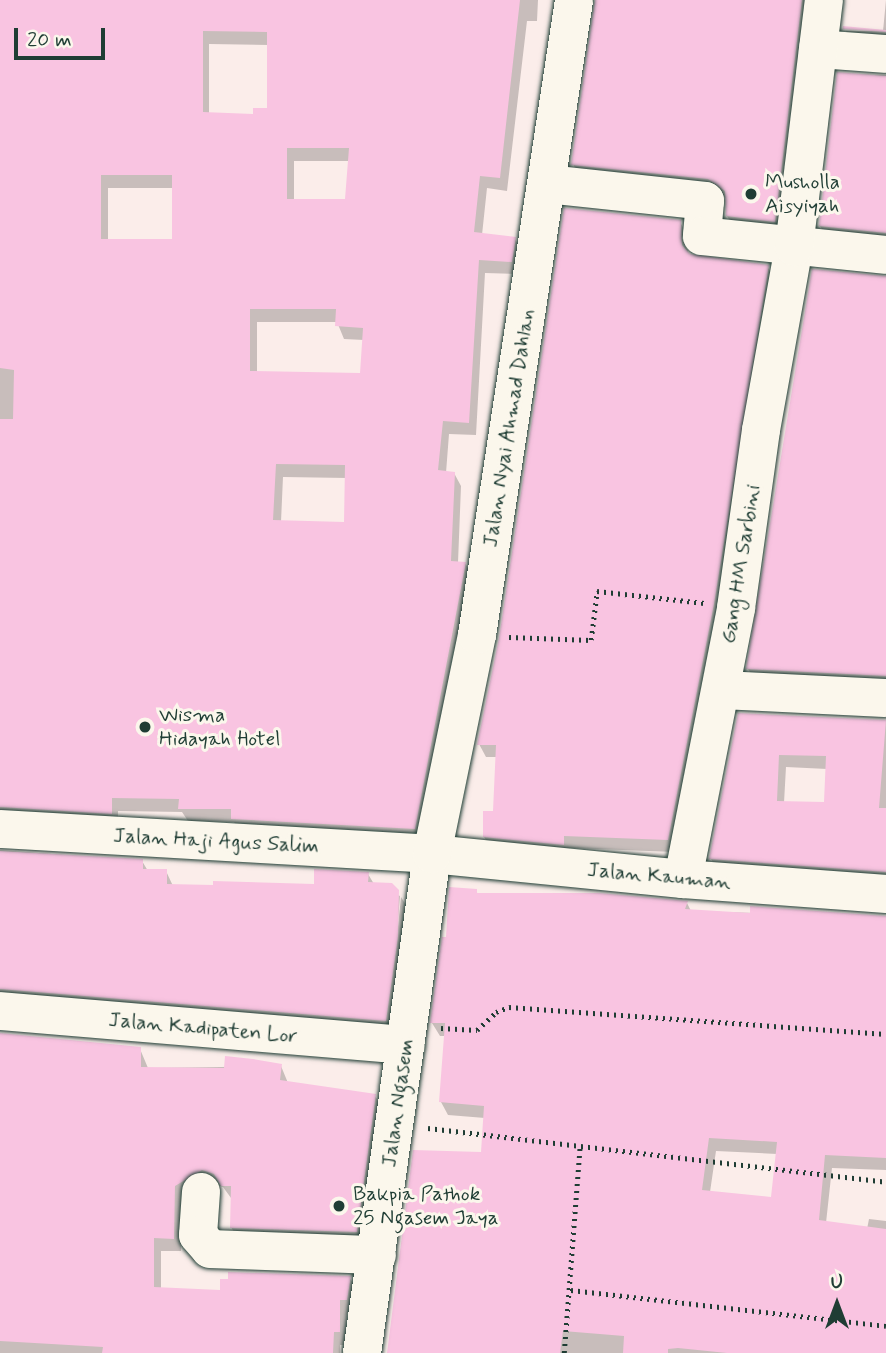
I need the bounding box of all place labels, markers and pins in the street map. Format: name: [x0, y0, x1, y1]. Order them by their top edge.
place label: Musholla Aisyiyah: [765, 169, 840, 219]
marker: Musholla Aisyiyah: [743, 186, 759, 202]
place label: Wisma Hidayah Hotel: [159, 702, 279, 752]
marker: Wisma Hidayah Hotel: [137, 719, 153, 735]
place label: Bakpia Pathok 25 Ngasem Jaya: [353, 1181, 499, 1231]
marker: Bakpia Pathok 25 Ngasem Jaya: [331, 1198, 347, 1214]

